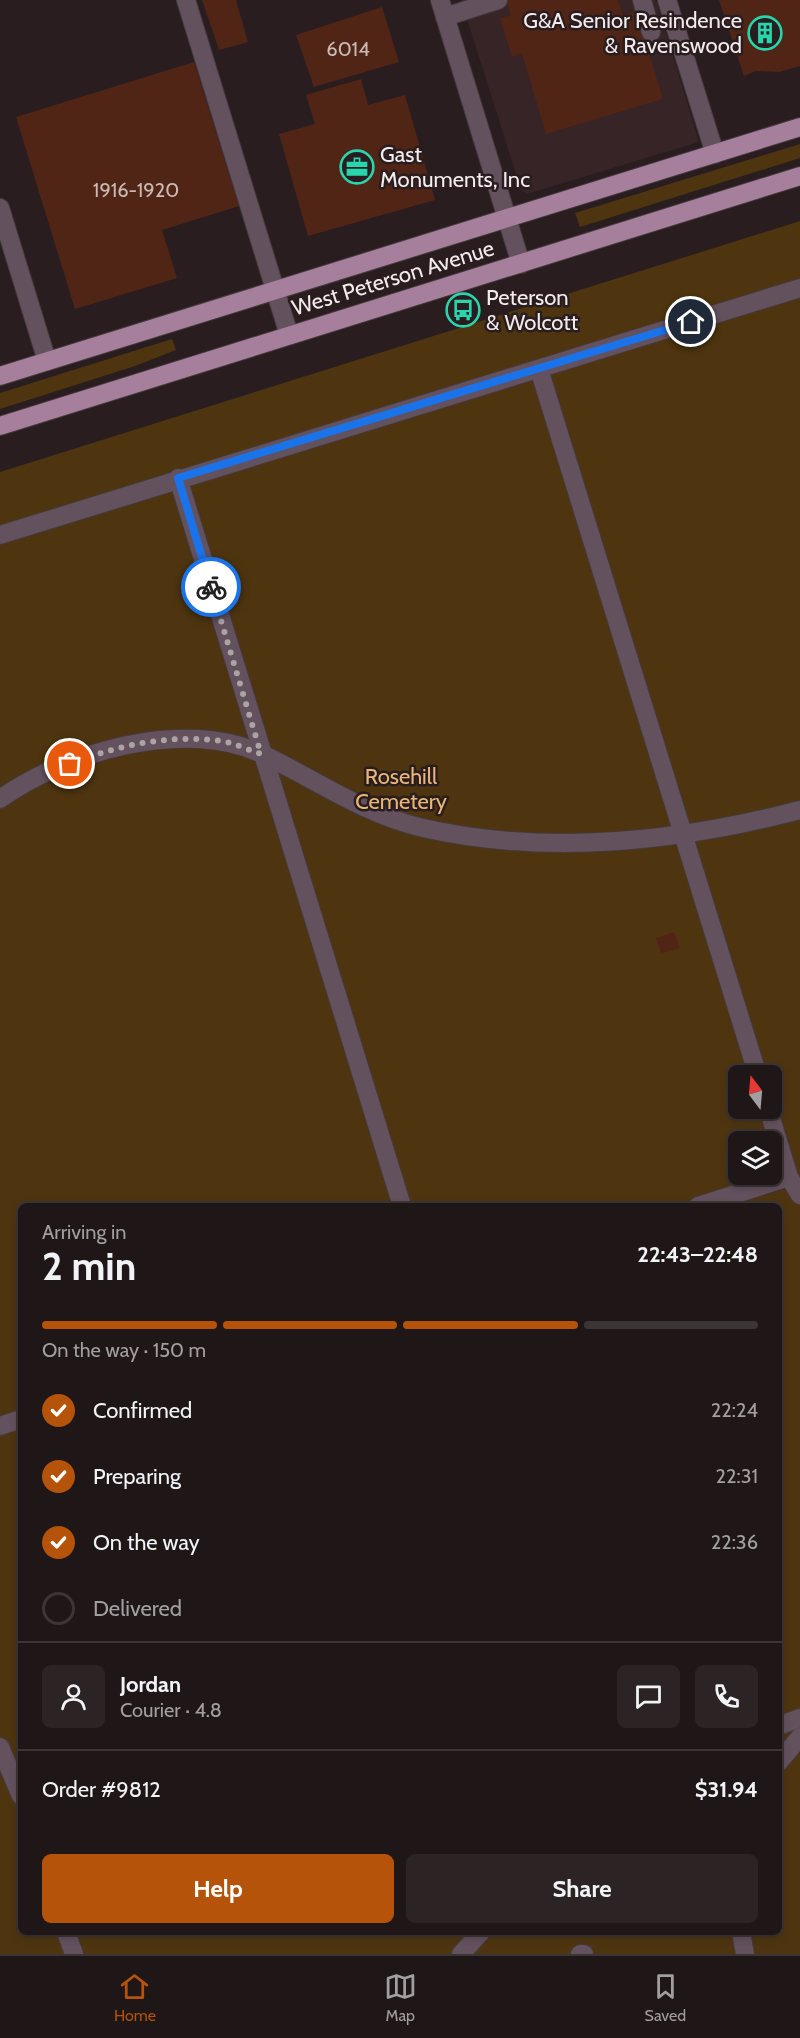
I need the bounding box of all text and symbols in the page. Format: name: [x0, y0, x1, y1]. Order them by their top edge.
place label: G&A Senior Resindence & Ravenswood: [523, 7, 742, 59]
building icon: G&A Senior Resindence & Ravenswood: [747, 15, 783, 51]
house number: 6014: [326, 37, 370, 61]
place label: Gast Monuments, Inc: [380, 141, 530, 193]
office icon: Gast Monuments, Inc: [339, 149, 375, 185]
house number: 1916-1920: [93, 178, 179, 202]
street label: West Peterson Avenue: [289, 234, 497, 322]
place label: Peterson & Wolcott: [486, 284, 579, 336]
bus stop icon: Peterson & Wolcott: [445, 292, 481, 328]
pin: [665, 296, 716, 347]
icon: home: [674, 305, 707, 338]
courier: [181, 557, 241, 617]
icon: bike: [195, 571, 228, 604]
pin: [44, 738, 95, 789]
icon: bag: [53, 747, 86, 780]
park label: Rosehill Cemetery: [355, 763, 447, 815]
north arrow: [728, 1065, 782, 1119]
map controls: [728, 1065, 782, 1185]
button: layers: [728, 1131, 782, 1185]
text: Arriving in: [42, 1220, 126, 1244]
text: 22:43–22:48: [637, 1241, 758, 1268]
text: 2 min: [42, 1242, 136, 1290]
text: On the way · 150 m: [42, 1338, 206, 1362]
icon: check: [42, 1394, 75, 1427]
text: Confirmed: [93, 1397, 192, 1424]
text: 22:24: [711, 1398, 758, 1422]
icon: check: [42, 1460, 75, 1493]
text: Preparing: [93, 1463, 181, 1490]
text: 22:31: [716, 1464, 758, 1488]
icon: check: [42, 1526, 75, 1559]
text: On the way: [93, 1529, 200, 1556]
text: 22:36: [711, 1530, 758, 1554]
text: Delivered: [93, 1595, 182, 1622]
button: person: [42, 1665, 105, 1728]
button: chat: [617, 1665, 680, 1728]
button: phone: [695, 1665, 758, 1728]
text: Jordan: [120, 1671, 181, 1698]
text: Courier · 4.8: [120, 1698, 222, 1722]
text: Order #9812: [42, 1776, 161, 1803]
text: $31.94: [695, 1776, 758, 1803]
button: Help: [42, 1854, 394, 1923]
button: Share: [406, 1854, 758, 1923]
tab: Home: [114, 1970, 156, 2025]
tab: Map: [384, 1970, 417, 2025]
tab: Saved: [645, 1970, 686, 2025]

